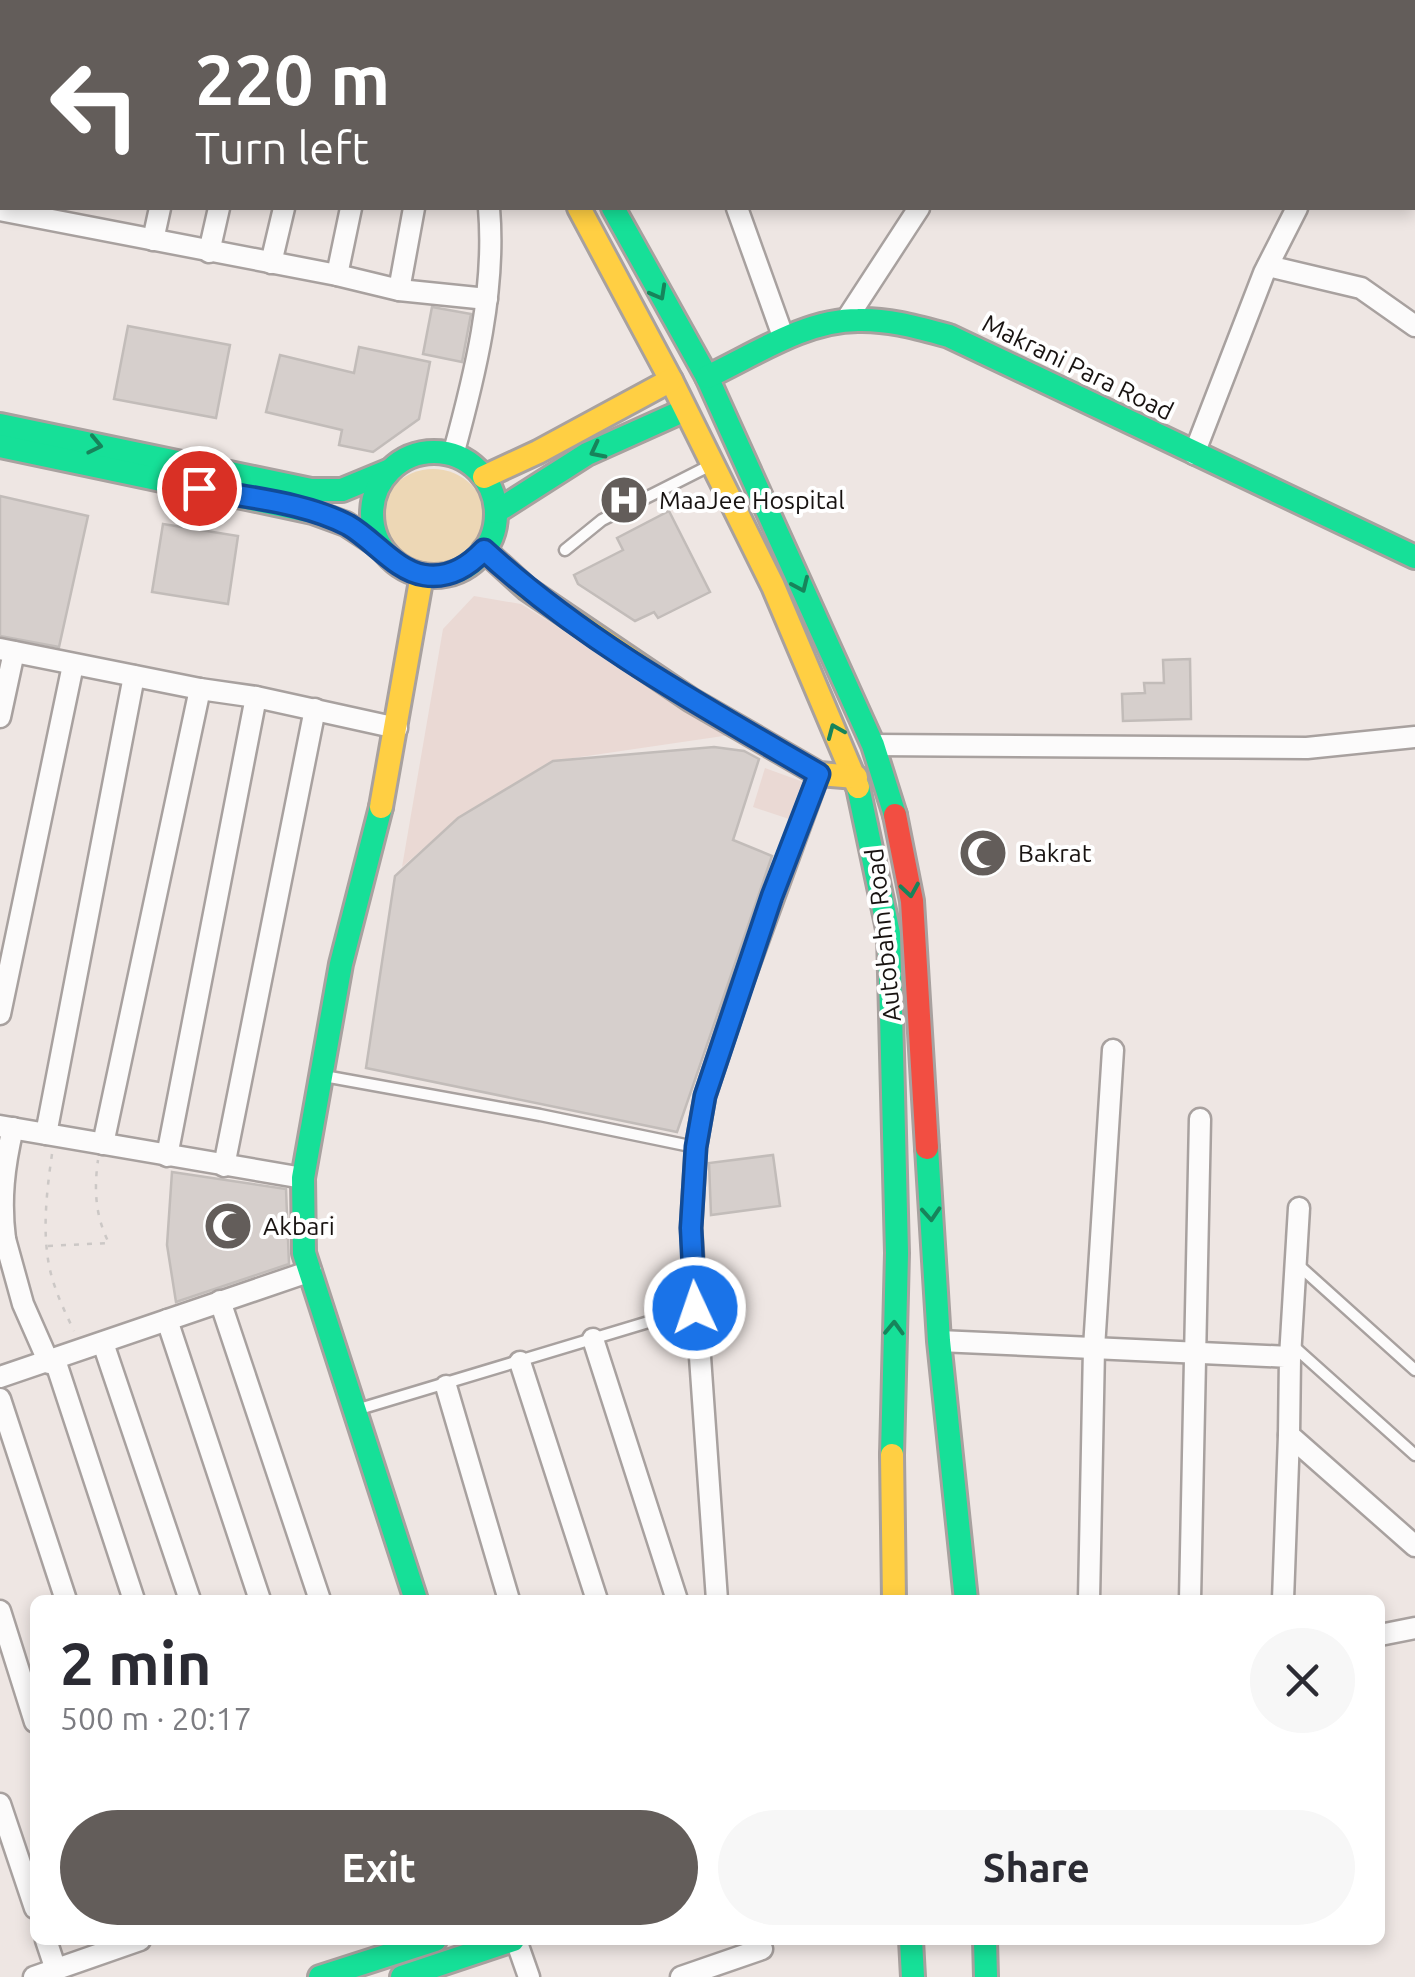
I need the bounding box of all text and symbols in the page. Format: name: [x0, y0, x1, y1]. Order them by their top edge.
icon: left: [30, 40, 160, 170]
text: 220 m: [195, 40, 390, 118]
text: Turn left: [195, 122, 369, 173]
one-way arrow: [647, 282, 667, 300]
street label: Makrani Para Road: [978, 309, 1178, 425]
one-way arrow: [87, 434, 104, 455]
one-way arrow: [589, 438, 607, 458]
pin: [157, 446, 242, 531]
icon: arrive: [172, 461, 227, 516]
hospital icon: MaaJee Hospital: [598, 474, 650, 526]
place label: MaaJee Hospital: [659, 486, 845, 514]
one-way arrow: [789, 575, 809, 593]
one-way arrow: [827, 723, 847, 741]
mosque icon: Bakrat: [957, 827, 1009, 879]
place label: Bakrat: [1018, 839, 1092, 867]
street label: Autobahn Road: [860, 847, 906, 1023]
one-way arrow: [898, 881, 919, 898]
mosque icon: Akbari: [202, 1200, 254, 1252]
one-way arrow: [920, 1206, 941, 1222]
place label: Akbari: [263, 1212, 335, 1240]
position arrow: [643, 1256, 747, 1360]
one-way arrow: [883, 1319, 904, 1335]
button: close: [1250, 1628, 1355, 1733]
text: 2 min: [60, 1629, 212, 1696]
text: 500 m · 20:17: [60, 1700, 252, 1736]
button: Exit: [60, 1810, 698, 1925]
button: Share: [718, 1810, 1355, 1925]

